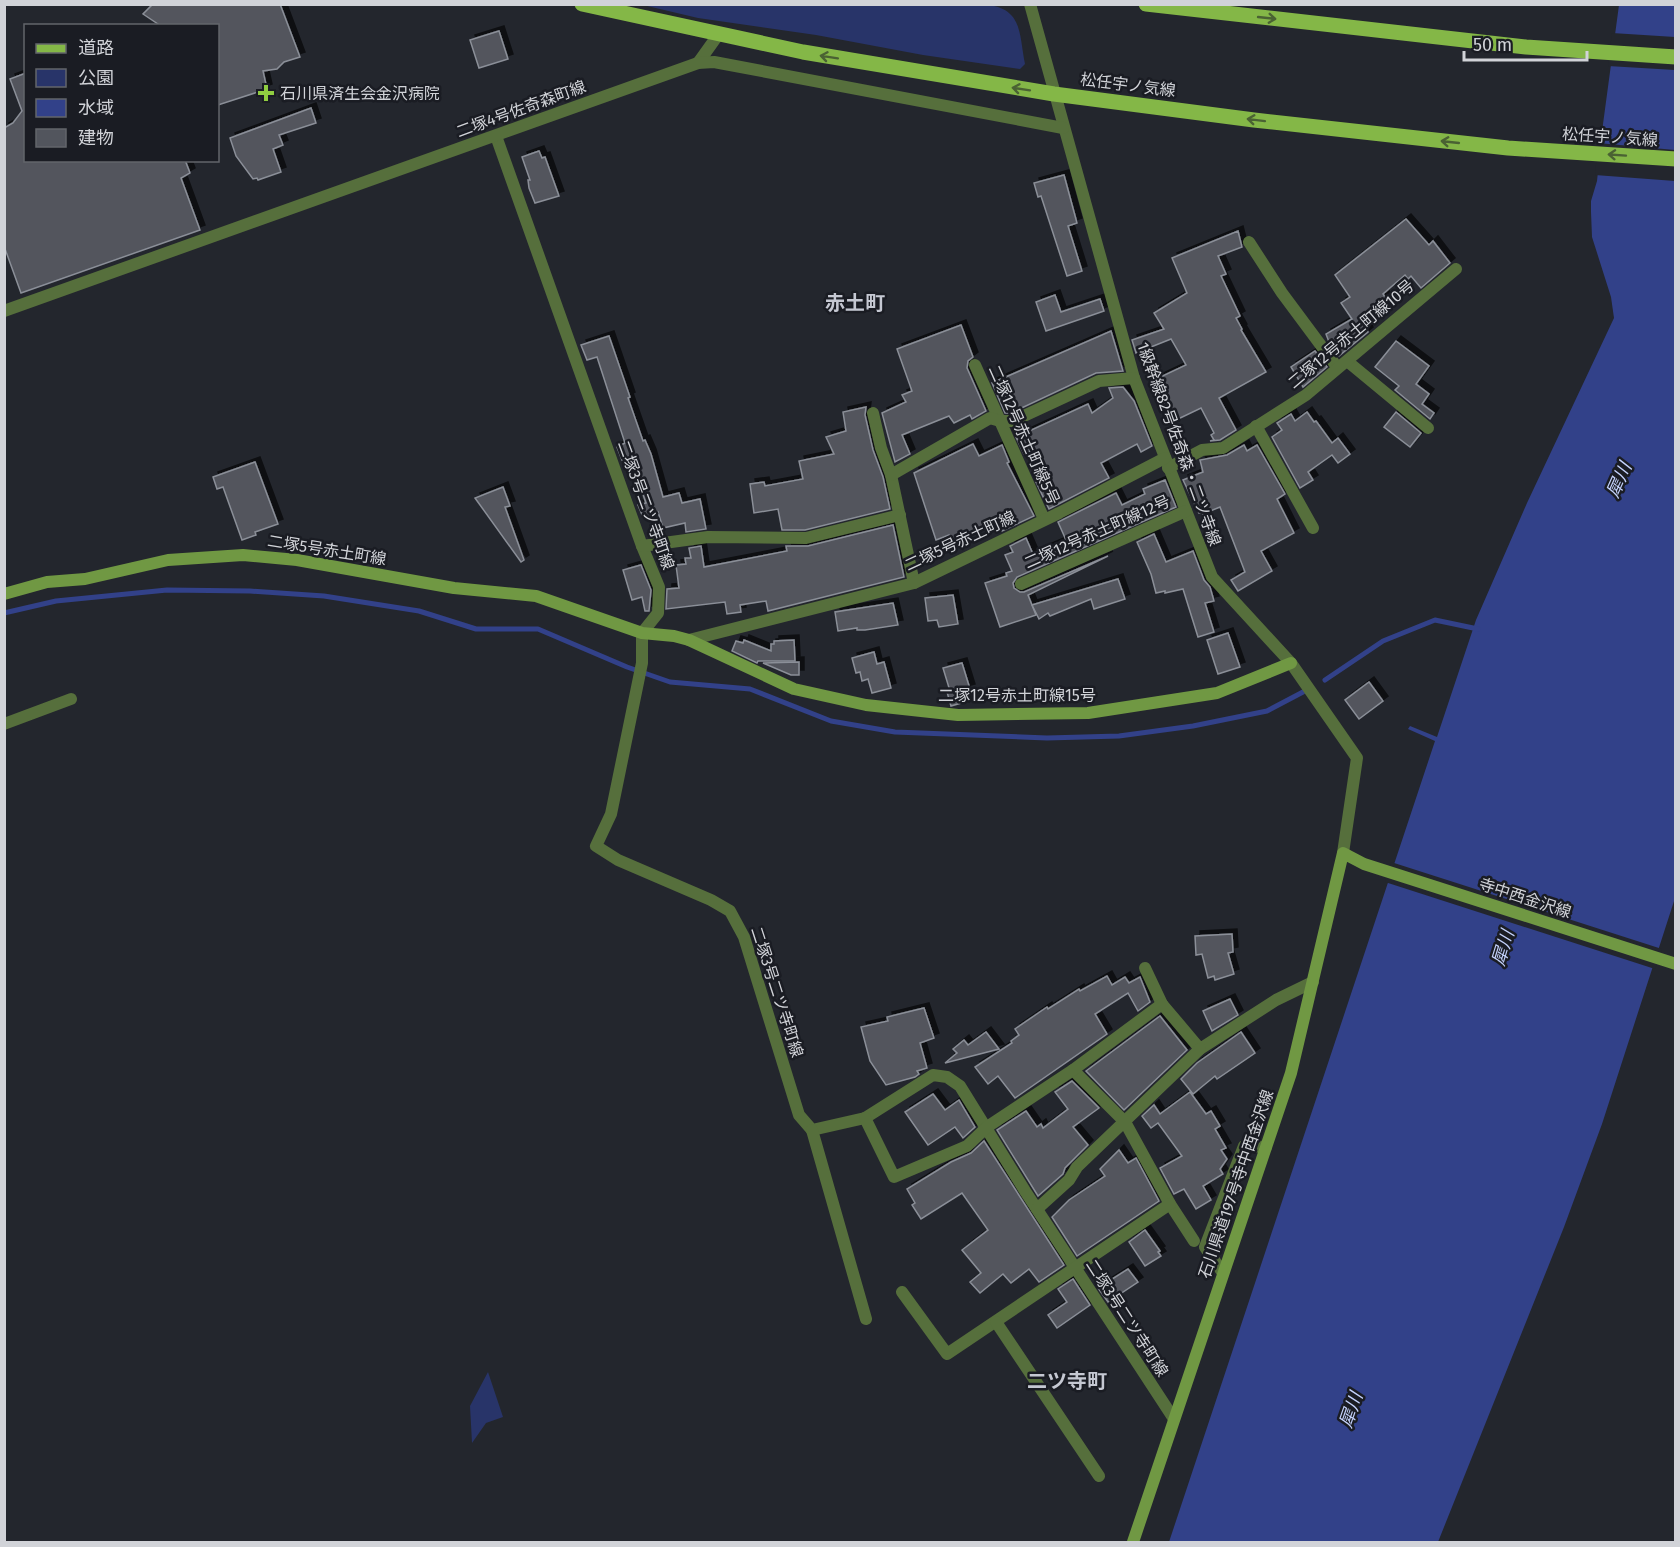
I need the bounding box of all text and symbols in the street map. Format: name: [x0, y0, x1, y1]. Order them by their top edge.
one-way arrow: [1257, 13, 1276, 24]
legend: [24, 24, 219, 162]
scale bar: [1464, 24, 1587, 62]
text: 50 m: [1473, 34, 1512, 56]
text: 道路: [78, 37, 114, 59]
one-way arrow: [819, 51, 839, 62]
text: 公園: [78, 67, 114, 89]
street label: 松任宇ノ気線: [1079, 70, 1177, 100]
street label: 二塚4号佐奇森町線: [454, 77, 588, 141]
one-way arrow: [1012, 83, 1031, 94]
marker: 石川県済生会金沢病院: [257, 84, 275, 102]
place label: 石川県済生会金沢病院: [280, 84, 440, 103]
text: 水域: [78, 97, 114, 119]
one-way arrow: [1246, 114, 1266, 125]
street label: 松任宇ノ気線: [1561, 124, 1659, 150]
text: 建物: [78, 127, 114, 149]
one-way arrow: [1440, 136, 1460, 147]
one-way arrow: [1608, 150, 1628, 161]
street label: 二塚12号赤土町線10号: [1284, 276, 1418, 392]
district label: 赤土町: [825, 291, 885, 315]
street label: 1級幹線82号佐奇森・二ツ寺線: [1133, 339, 1225, 549]
street label: 二塚12号赤土町線5号: [985, 362, 1063, 508]
street label: 二塚3号二ツ寺町線: [614, 438, 678, 572]
water label: 犀川: [1602, 457, 1637, 501]
street label: 二塚12号赤土町線12号: [1021, 491, 1173, 573]
street label: 二塚5号赤土町線: [902, 507, 1018, 575]
street label: 二塚5号赤土町線: [266, 531, 388, 569]
street label: 二塚12号赤土町線15号: [938, 686, 1096, 705]
street label: 寺中西金沢線: [1476, 874, 1574, 922]
street label: 二塚3号二ツ寺町線: [747, 924, 807, 1060]
water label: 犀川: [1487, 926, 1519, 968]
street label: 石川県道197号寺中西金沢線: [1195, 1087, 1277, 1281]
street label: 二塚3号二ツ寺町線: [1082, 1256, 1172, 1380]
district label: 二ツ寺町: [1027, 1369, 1107, 1393]
water label: 犀川: [1335, 1388, 1368, 1431]

